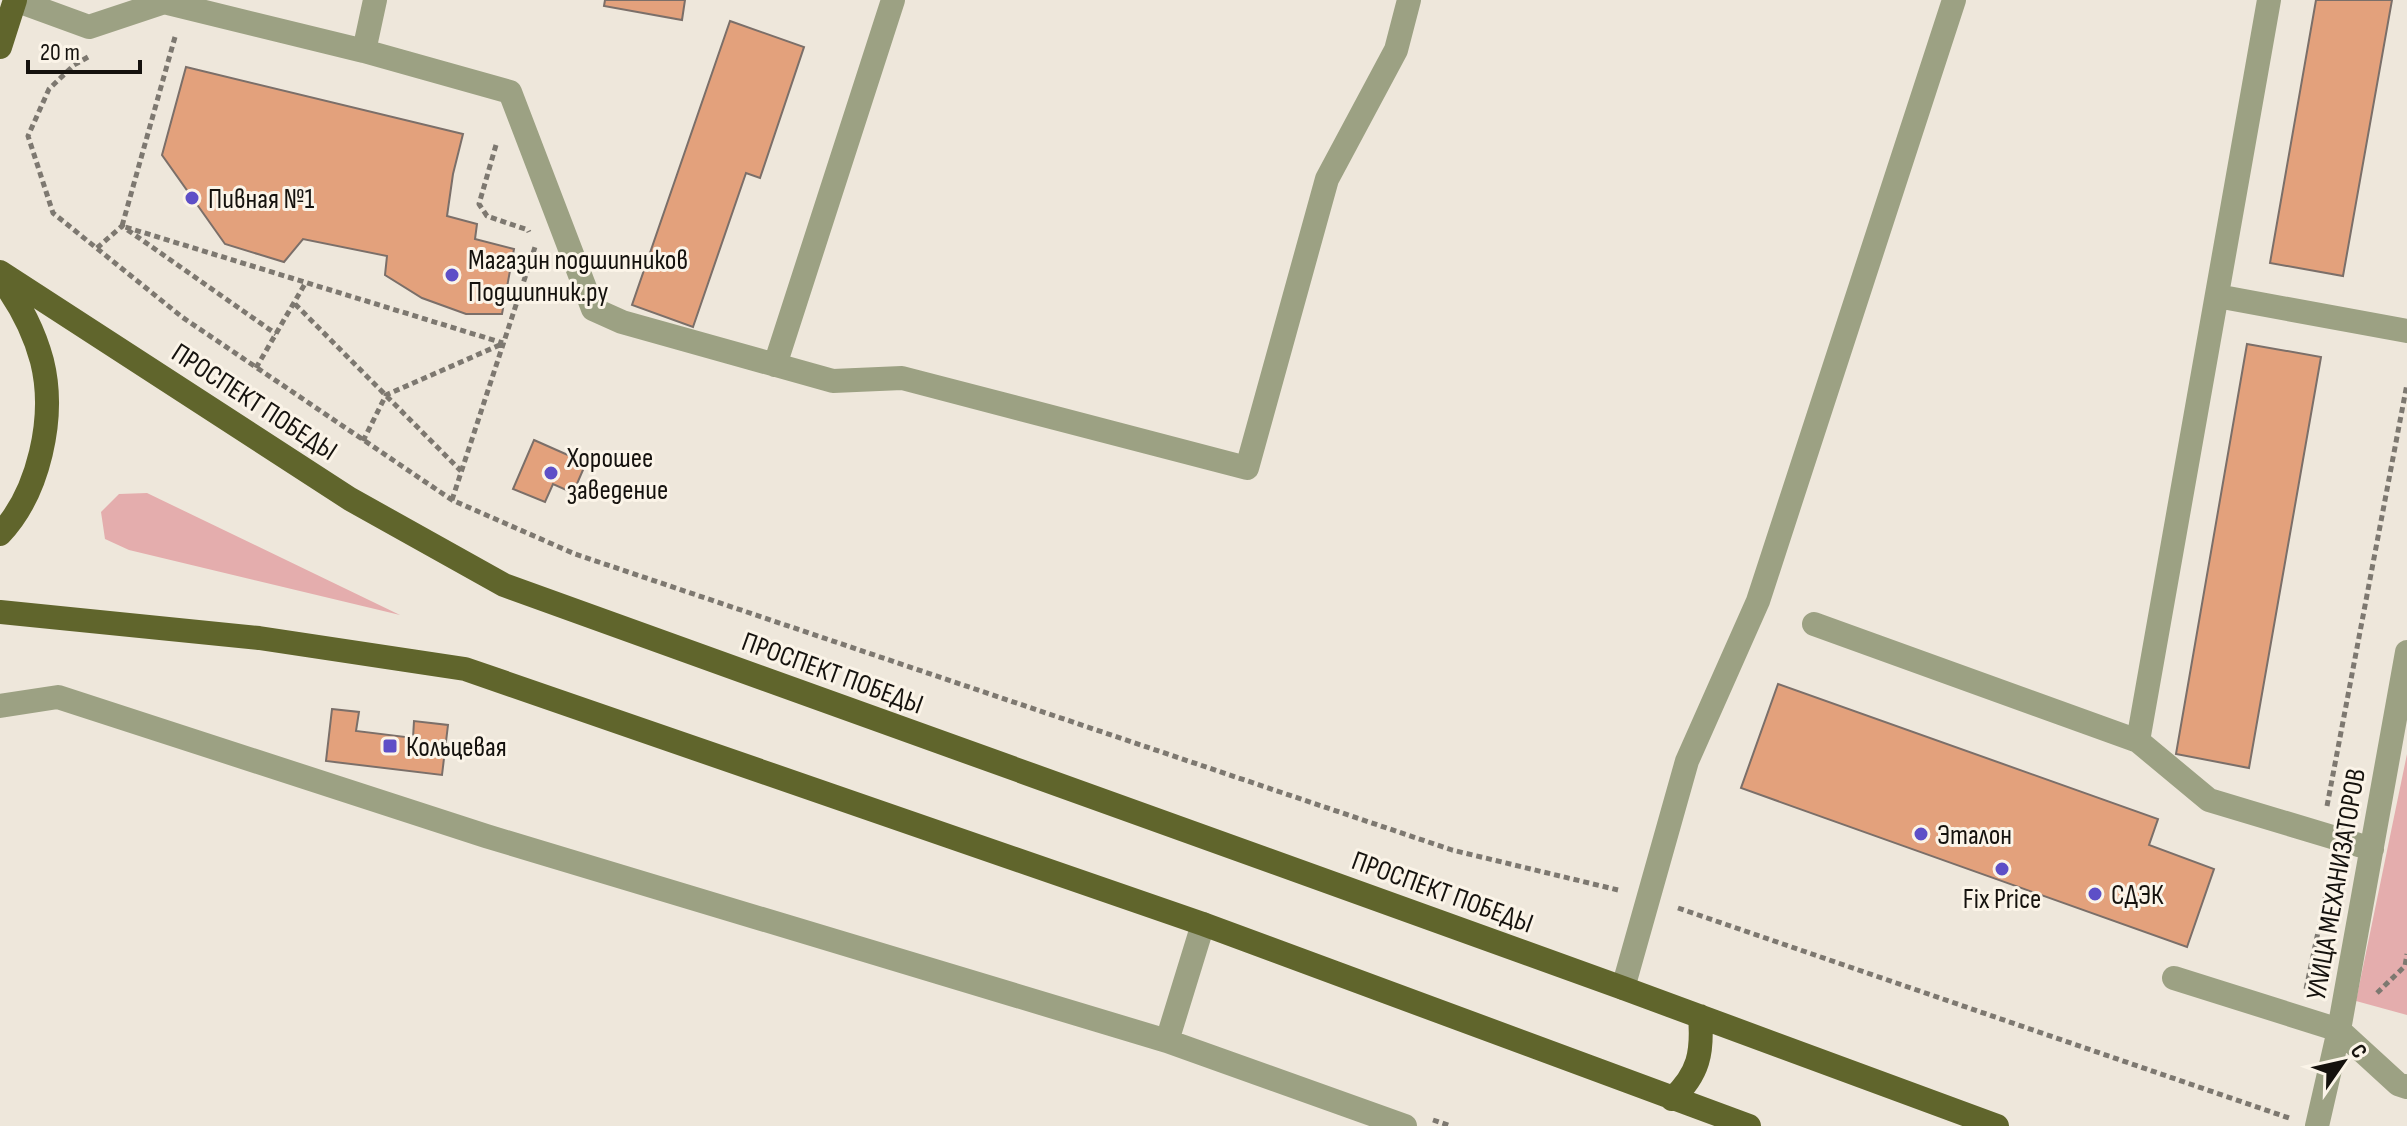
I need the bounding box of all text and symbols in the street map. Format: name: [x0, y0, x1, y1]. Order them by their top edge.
scale bar: [28, 24, 140, 74]
text: 20 m: [40, 38, 80, 67]
place label: Пивная №1: [208, 183, 314, 216]
marker: Пивная №1: [183, 189, 201, 207]
place label: Магазин подшипников Подшипник.ру: [468, 244, 688, 309]
marker: Магазин подшипников Подшипник.ру: [443, 266, 461, 284]
street label: ПРОСПЕКТ ПОБЕДЫ: [165, 337, 343, 468]
place label: Хорошее заведение: [566, 442, 668, 507]
marker: Хорошее заведение: [542, 464, 560, 482]
street label: ПРОСПЕКТ ПОБЕДЫ: [737, 625, 928, 721]
place label: Кольцевая: [406, 731, 507, 764]
marker: Кольцевая: [381, 737, 399, 755]
street label: УЛИЦА МЕХАНИЗАТОРОВ: [2300, 766, 2373, 1002]
place label: Эталон: [1937, 819, 2012, 852]
marker: Эталон: [1912, 825, 1930, 843]
street label: ПРОСПЕКТ ПОБЕДЫ: [1347, 844, 1538, 940]
marker: Fix Price: [1993, 860, 2011, 878]
place label: СДЭК: [2111, 879, 2164, 912]
place label: Fix Price: [1963, 883, 2041, 916]
marker: СДЭК: [2086, 885, 2104, 903]
north arrow: [2303, 1022, 2383, 1102]
text: С: [2344, 1039, 2373, 1064]

